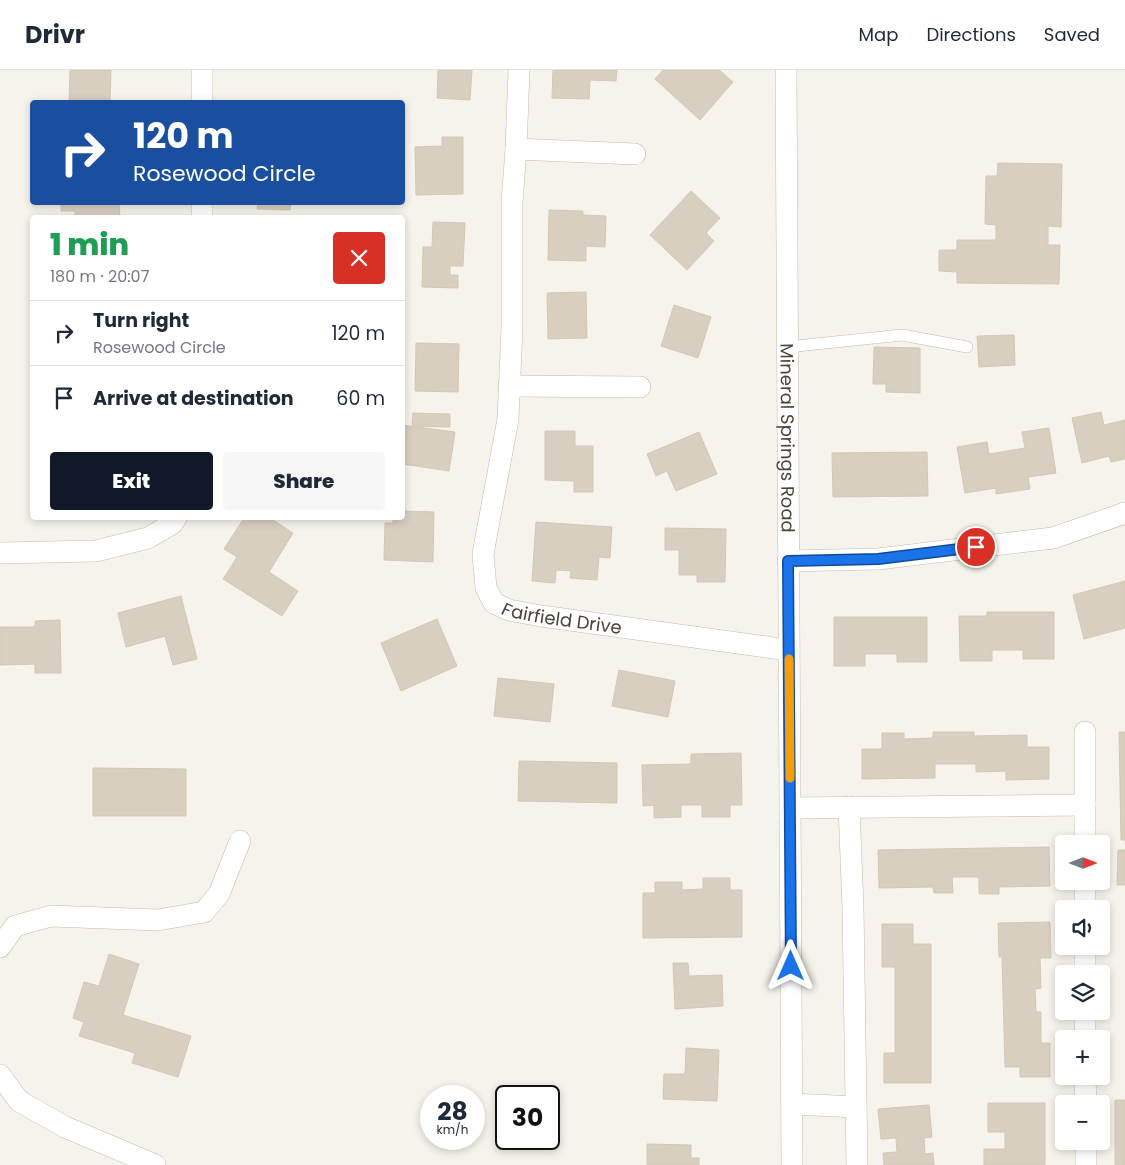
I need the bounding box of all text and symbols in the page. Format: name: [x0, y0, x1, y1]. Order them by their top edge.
text: Drivr: [25, 18, 85, 51]
text: Map: [859, 22, 898, 47]
text: Directions: [926, 22, 1016, 47]
text: Saved: [1044, 22, 1100, 47]
text: 120 m: [133, 111, 233, 160]
icon: right: [50, 120, 115, 185]
text: Rosewood Circle: [133, 158, 316, 189]
text: 1 min: [50, 223, 129, 266]
button: close: [333, 232, 385, 284]
text: 180 m · 20:07: [50, 265, 149, 288]
text: Turn right: [93, 307, 189, 334]
icon: right: [50, 319, 78, 347]
text: 120 m: [331, 320, 385, 347]
text: Rosewood Circle: [93, 336, 226, 359]
street label: Mineral Springs Road: [775, 343, 801, 533]
icon: arrive: [50, 384, 78, 412]
text: Arrive at destination: [93, 385, 294, 412]
text: 60 m: [336, 385, 385, 412]
button: Exit: [50, 452, 213, 510]
button: Share: [223, 452, 385, 510]
pin: [955, 526, 997, 568]
icon: arrive: [962, 533, 990, 561]
street label: Fairfield Drive: [498, 596, 623, 639]
north arrow: [1055, 835, 1110, 890]
map controls: [1055, 835, 1110, 1150]
button: sound: [1055, 900, 1110, 955]
position arrow: [764, 939, 816, 991]
button: layers: [1055, 965, 1110, 1020]
button: +: [1055, 1030, 1110, 1085]
speed limit sign: 30: [495, 1085, 560, 1150]
text: 28: [437, 1094, 468, 1129]
button: −: [1055, 1095, 1110, 1150]
text: km/h: [437, 1121, 468, 1138]

